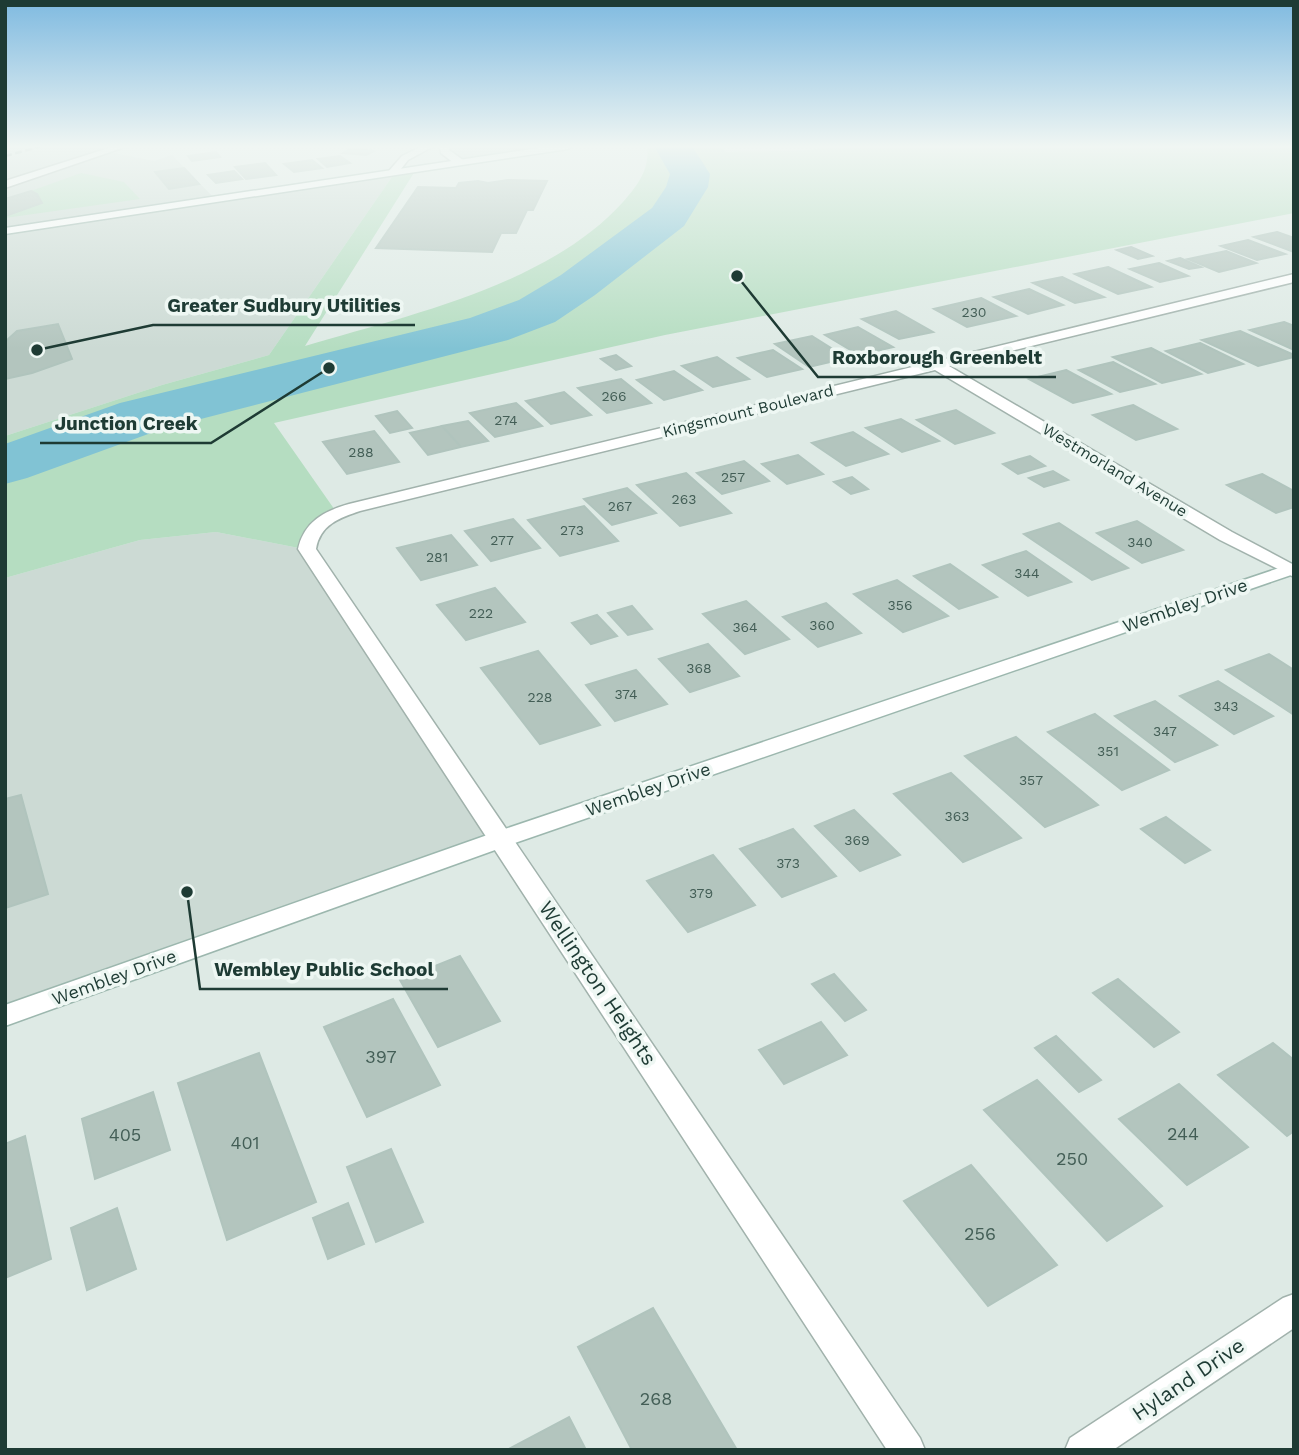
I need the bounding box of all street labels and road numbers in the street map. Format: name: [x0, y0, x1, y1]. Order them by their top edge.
street label: Kingsmount Boulevard: [661, 381, 835, 441]
street label: Westmorland Avenue: [1039, 419, 1191, 521]
street label: Wembley Drive: [1120, 574, 1250, 636]
street label: Wembley Drive: [583, 758, 713, 820]
street label: Wellington Heights: [534, 896, 662, 1070]
street label: Wembley Drive: [49, 945, 179, 1009]
street label: Hyland Drive: [1127, 1332, 1249, 1426]

